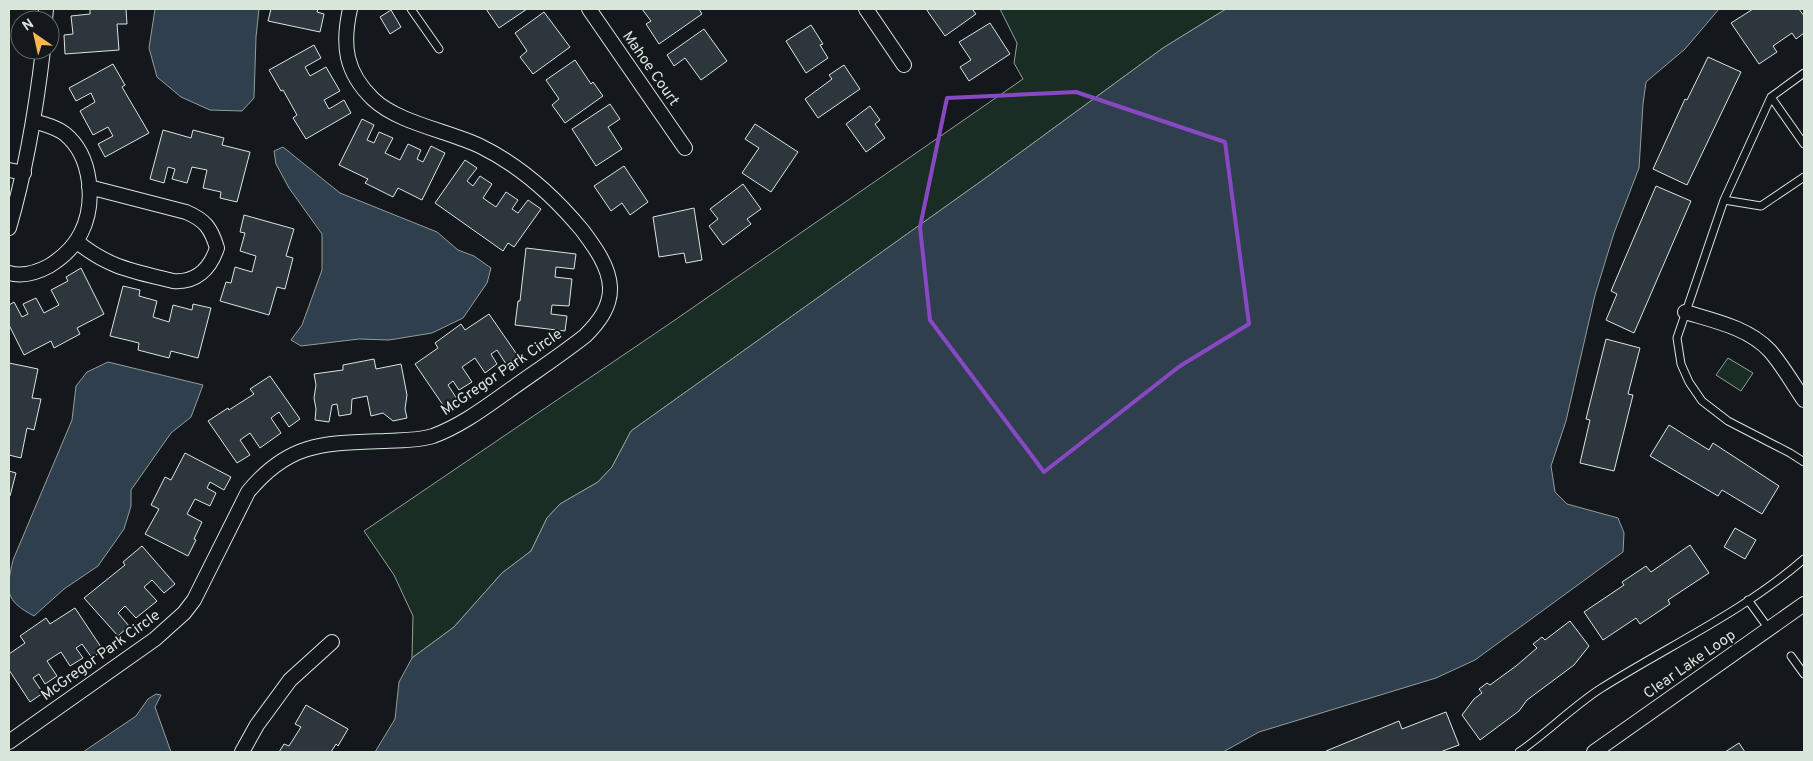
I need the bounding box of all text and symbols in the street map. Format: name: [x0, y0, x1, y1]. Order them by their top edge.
north arrow: [10, 10, 60, 60]
text: N: [20, 16, 37, 35]
street label: Mahoe Court: [617, 28, 683, 110]
street label: McGregor Park Circle: [438, 325, 566, 421]
street label: McGregor Park Circle: [38, 606, 164, 706]
street label: Clear Lake Loop: [1640, 626, 1740, 704]

